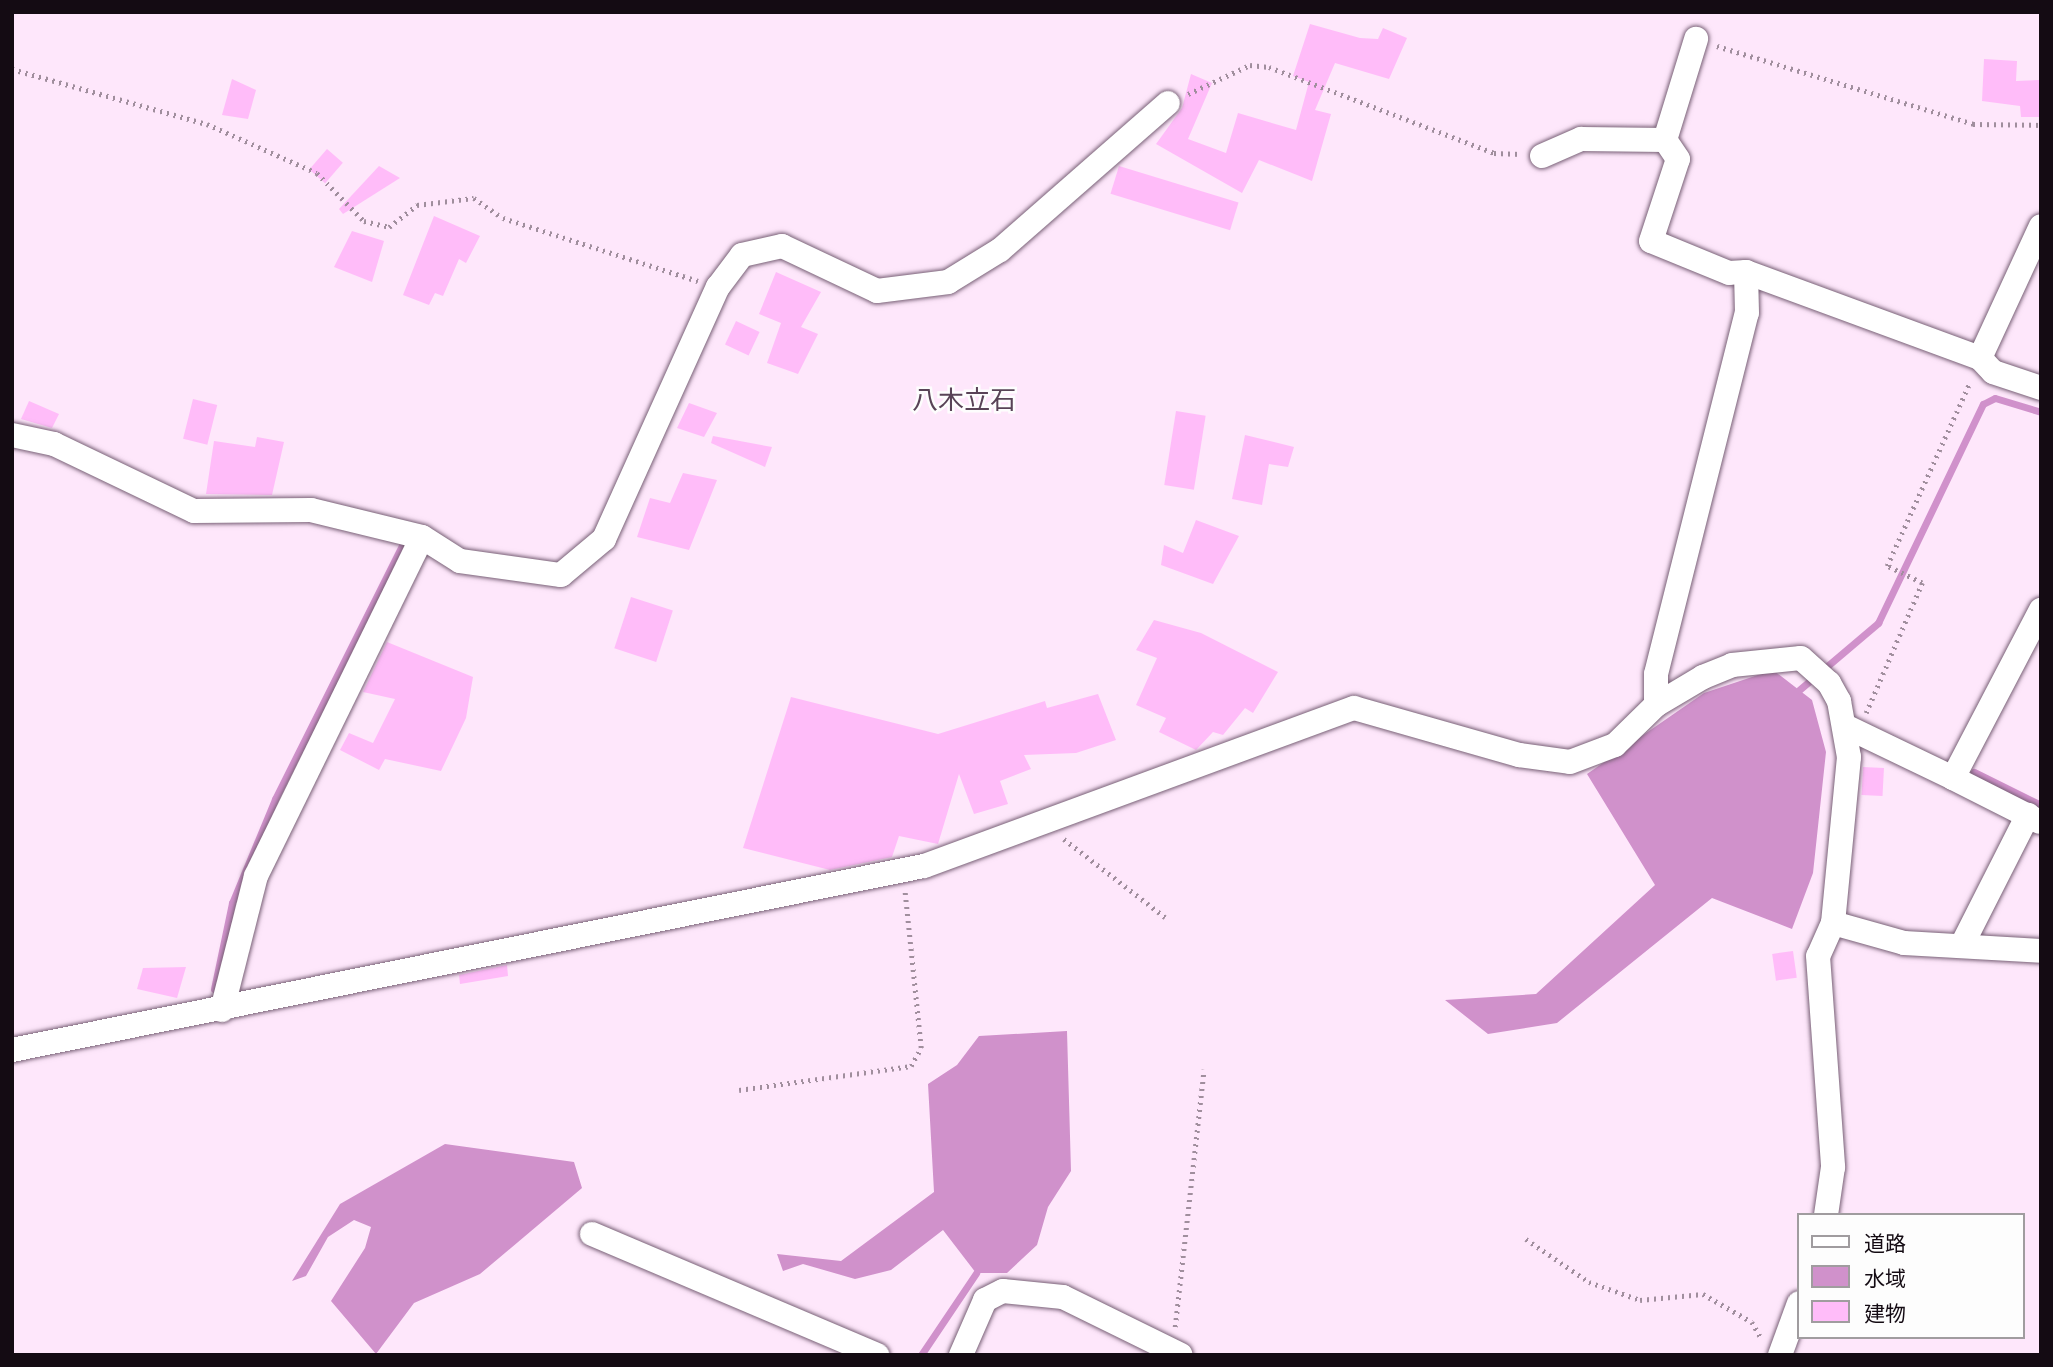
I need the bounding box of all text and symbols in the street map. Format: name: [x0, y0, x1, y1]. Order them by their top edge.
district label: 八木立石: [912, 384, 1016, 416]
legend: [1798, 1213, 2025, 1339]
text: 道路: [1864, 1231, 1906, 1256]
text: 水域: [1864, 1266, 1906, 1291]
text: 建物: [1864, 1301, 1906, 1326]

